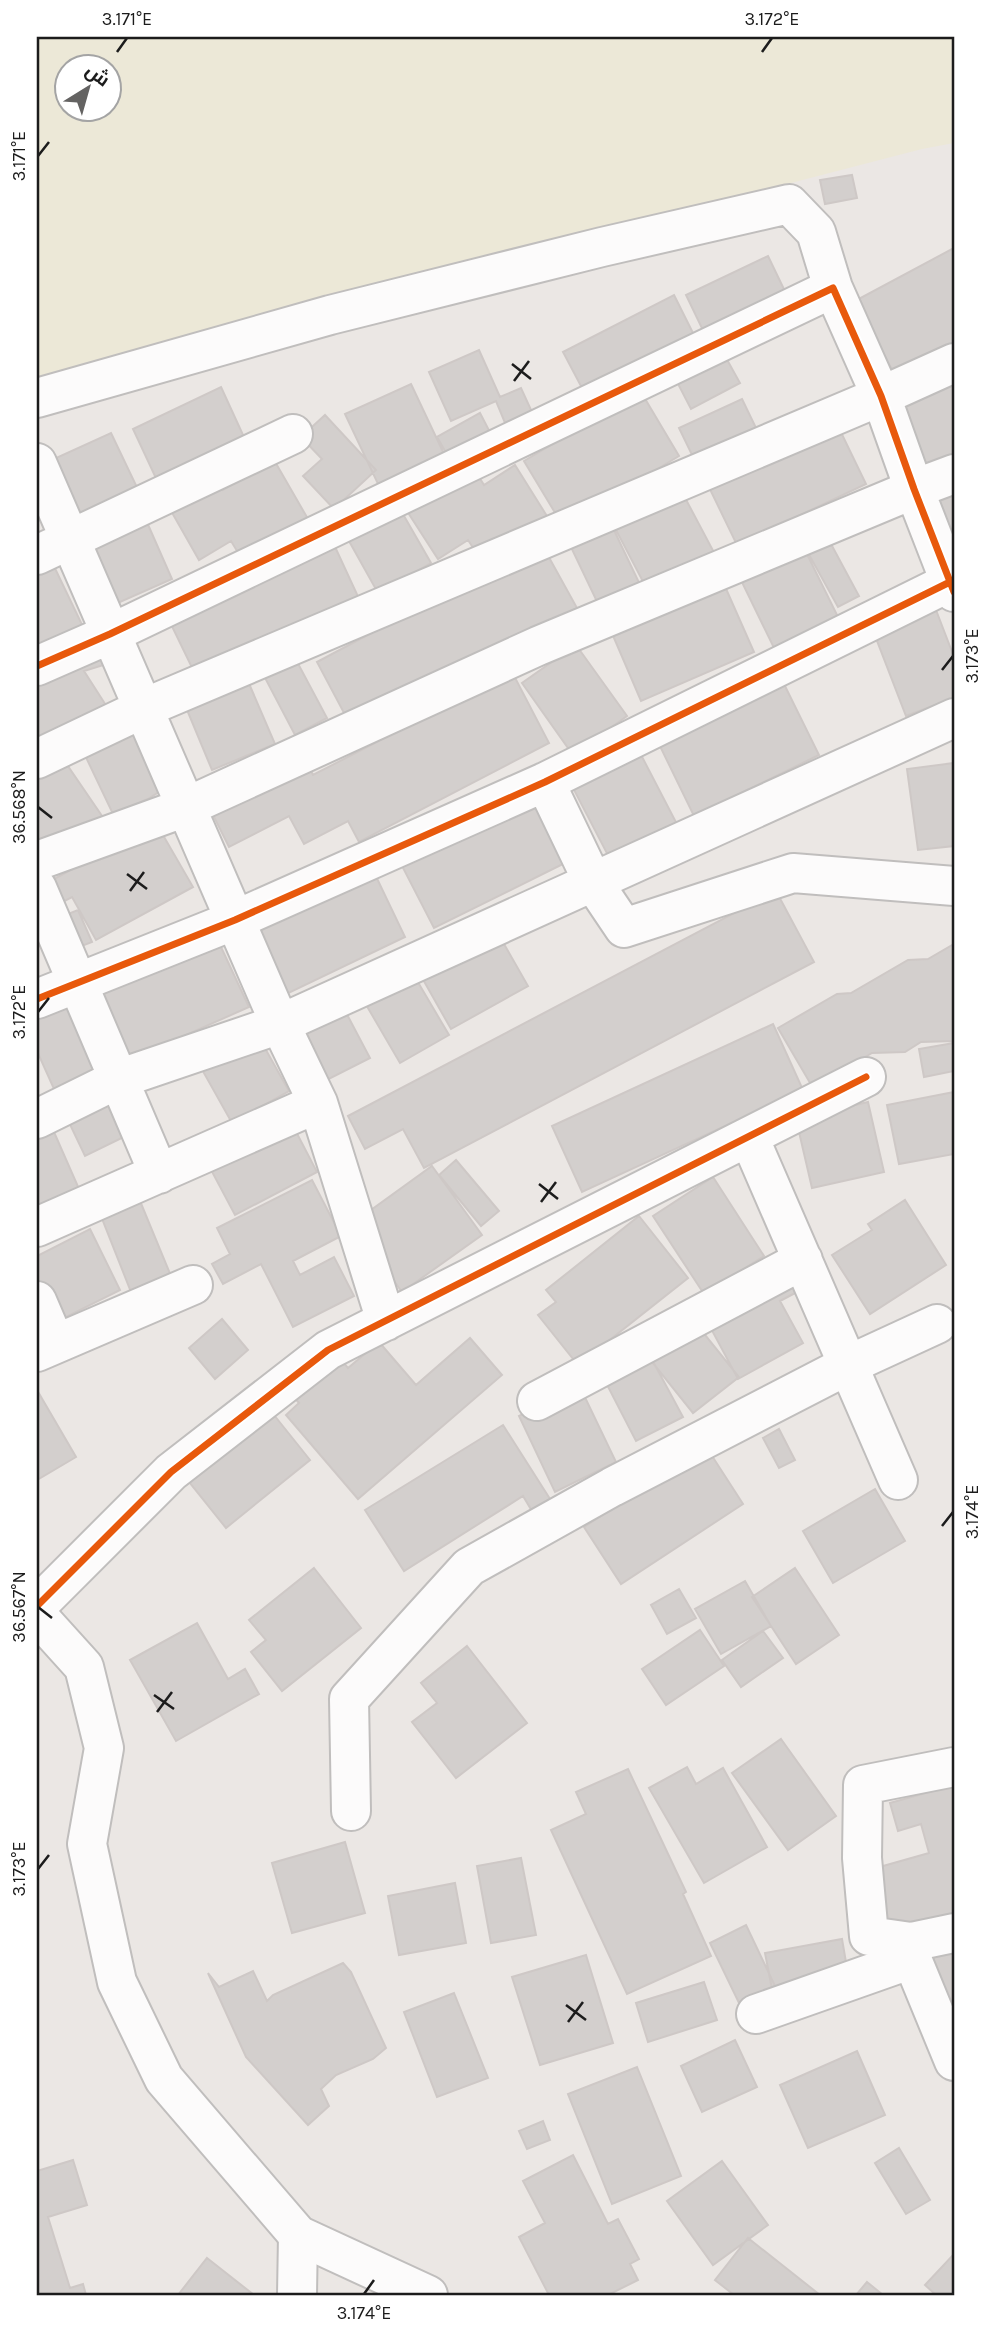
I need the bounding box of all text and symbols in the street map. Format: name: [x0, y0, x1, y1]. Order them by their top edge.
text: 3.171°E: [102, 8, 152, 30]
text: 3.172°E: [745, 8, 799, 30]
north arrow: [52, 52, 122, 122]
text: ش: [81, 59, 114, 91]
text: 3.171°E: [8, 131, 30, 181]
text: 3.173°E: [961, 628, 983, 684]
text: 36.568°N: [8, 770, 30, 844]
text: 3.172°E: [8, 985, 30, 1039]
text: 3.174°E: [961, 1485, 983, 1539]
text: 36.567°N: [8, 1571, 30, 1643]
text: 3.173°E: [8, 1841, 30, 1897]
text: 3.174°E: [337, 2302, 391, 2324]

